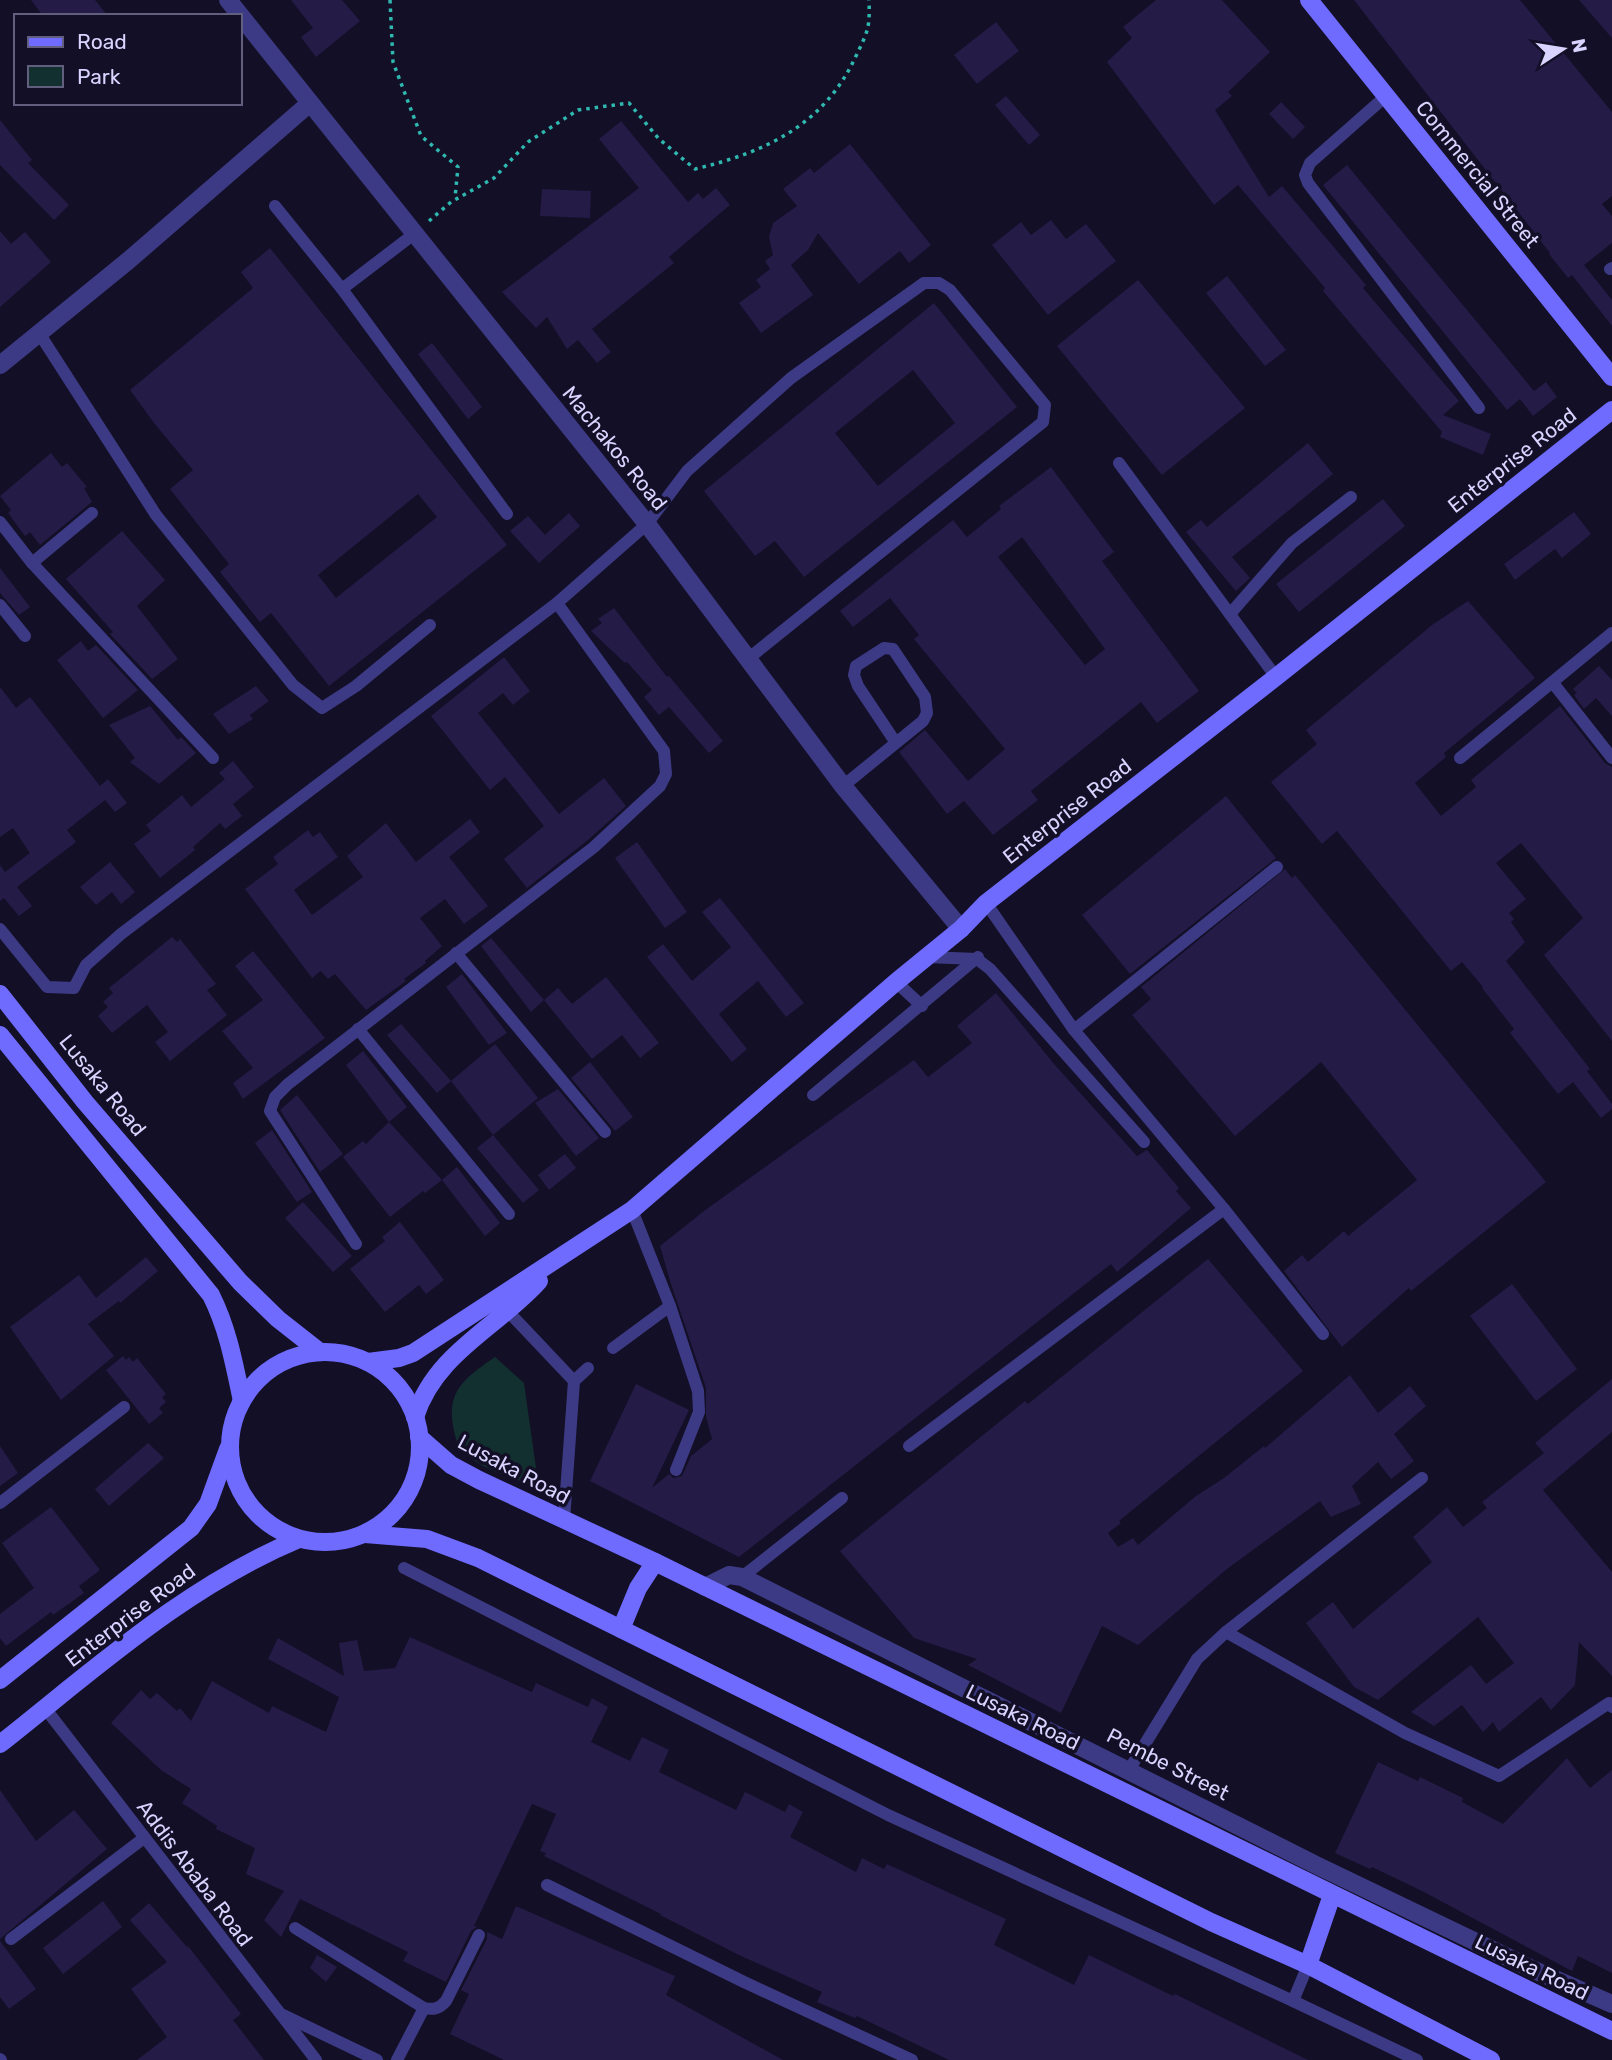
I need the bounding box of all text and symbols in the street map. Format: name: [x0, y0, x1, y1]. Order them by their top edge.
legend: [14, 14, 242, 105]
north arrow: [1528, 14, 1598, 84]
text: Road: [77, 29, 127, 54]
text: N: [1566, 36, 1592, 55]
text: Park: [77, 64, 121, 89]
street label: Commercial Street: [1411, 95, 1545, 253]
street label: Machakos Road: [557, 381, 673, 515]
street label: Enterprise Road: [1443, 402, 1581, 518]
street label: Enterprise Road: [998, 753, 1136, 869]
street label: Lusaka Road: [54, 1029, 152, 1141]
street label: Lusaka Road: [454, 1429, 574, 1509]
street label: Enterprise Road: [60, 1558, 200, 1672]
street label: Lusaka Road: [962, 1679, 1084, 1755]
street label: Pembe Street: [1103, 1722, 1233, 1806]
street label: Addis Ababa Road: [132, 1795, 258, 1951]
street label: Lusaka Road: [1471, 1929, 1593, 2005]

